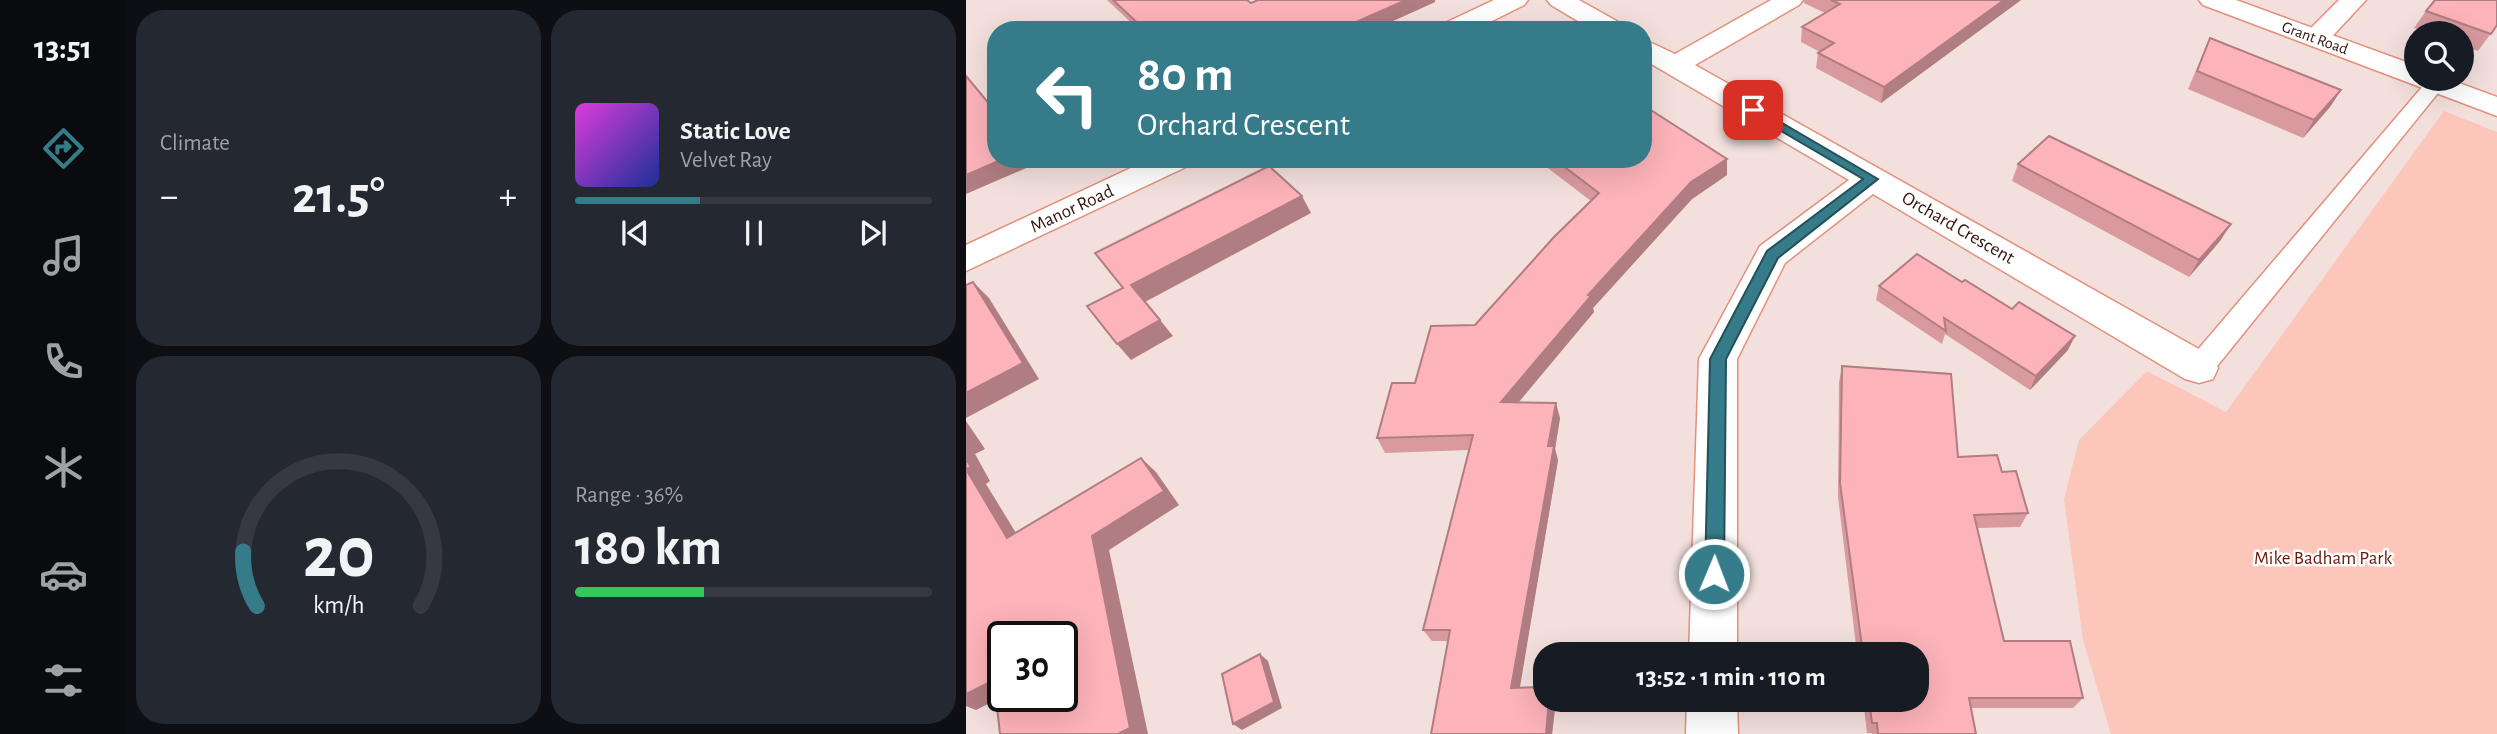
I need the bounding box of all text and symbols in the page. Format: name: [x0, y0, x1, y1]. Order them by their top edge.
street label: Grant Road: [2280, 19, 2350, 57]
map controls: [2404, 21, 2474, 91]
button: search: [2404, 21, 2474, 91]
text: 13:51: [34, 32, 92, 64]
icon: left: [1022, 49, 1113, 140]
text: 80 m: [1137, 51, 1234, 100]
pin: [1723, 80, 1783, 140]
icon: arrive: [1734, 91, 1772, 129]
text: Orchard Crescent: [1137, 109, 1350, 141]
text: Static Love: [680, 118, 791, 144]
icon: directions: [39, 124, 88, 173]
text: Climate: [160, 132, 230, 155]
text: Velvet Ray: [680, 149, 772, 172]
text: 21.5°: [292, 170, 385, 222]
text: −: [160, 178, 178, 216]
text: +: [499, 178, 517, 216]
street label: Manor Road: [1027, 181, 1117, 237]
street label: Orchard Crescent: [1899, 188, 2017, 268]
icon: previous: [616, 214, 654, 252]
icon: pause: [735, 214, 773, 252]
icon: next: [854, 214, 892, 252]
icon: music: [39, 231, 88, 280]
icon: phone: [39, 337, 88, 386]
icon: climate: [39, 443, 88, 492]
text: Range · 36%: [575, 484, 683, 507]
text: 20: [302, 518, 375, 591]
text: 180 km: [575, 522, 722, 574]
position arrow: [1677, 537, 1751, 611]
park label: Mike Badham Park: [2254, 549, 2392, 568]
icon: car: [39, 550, 88, 599]
text: km/h: [313, 593, 364, 618]
speed limit sign: 30: [987, 621, 1078, 712]
icon: filters: [39, 656, 88, 705]
text: 13:52 · 1 min · 110 m: [1636, 664, 1826, 690]

